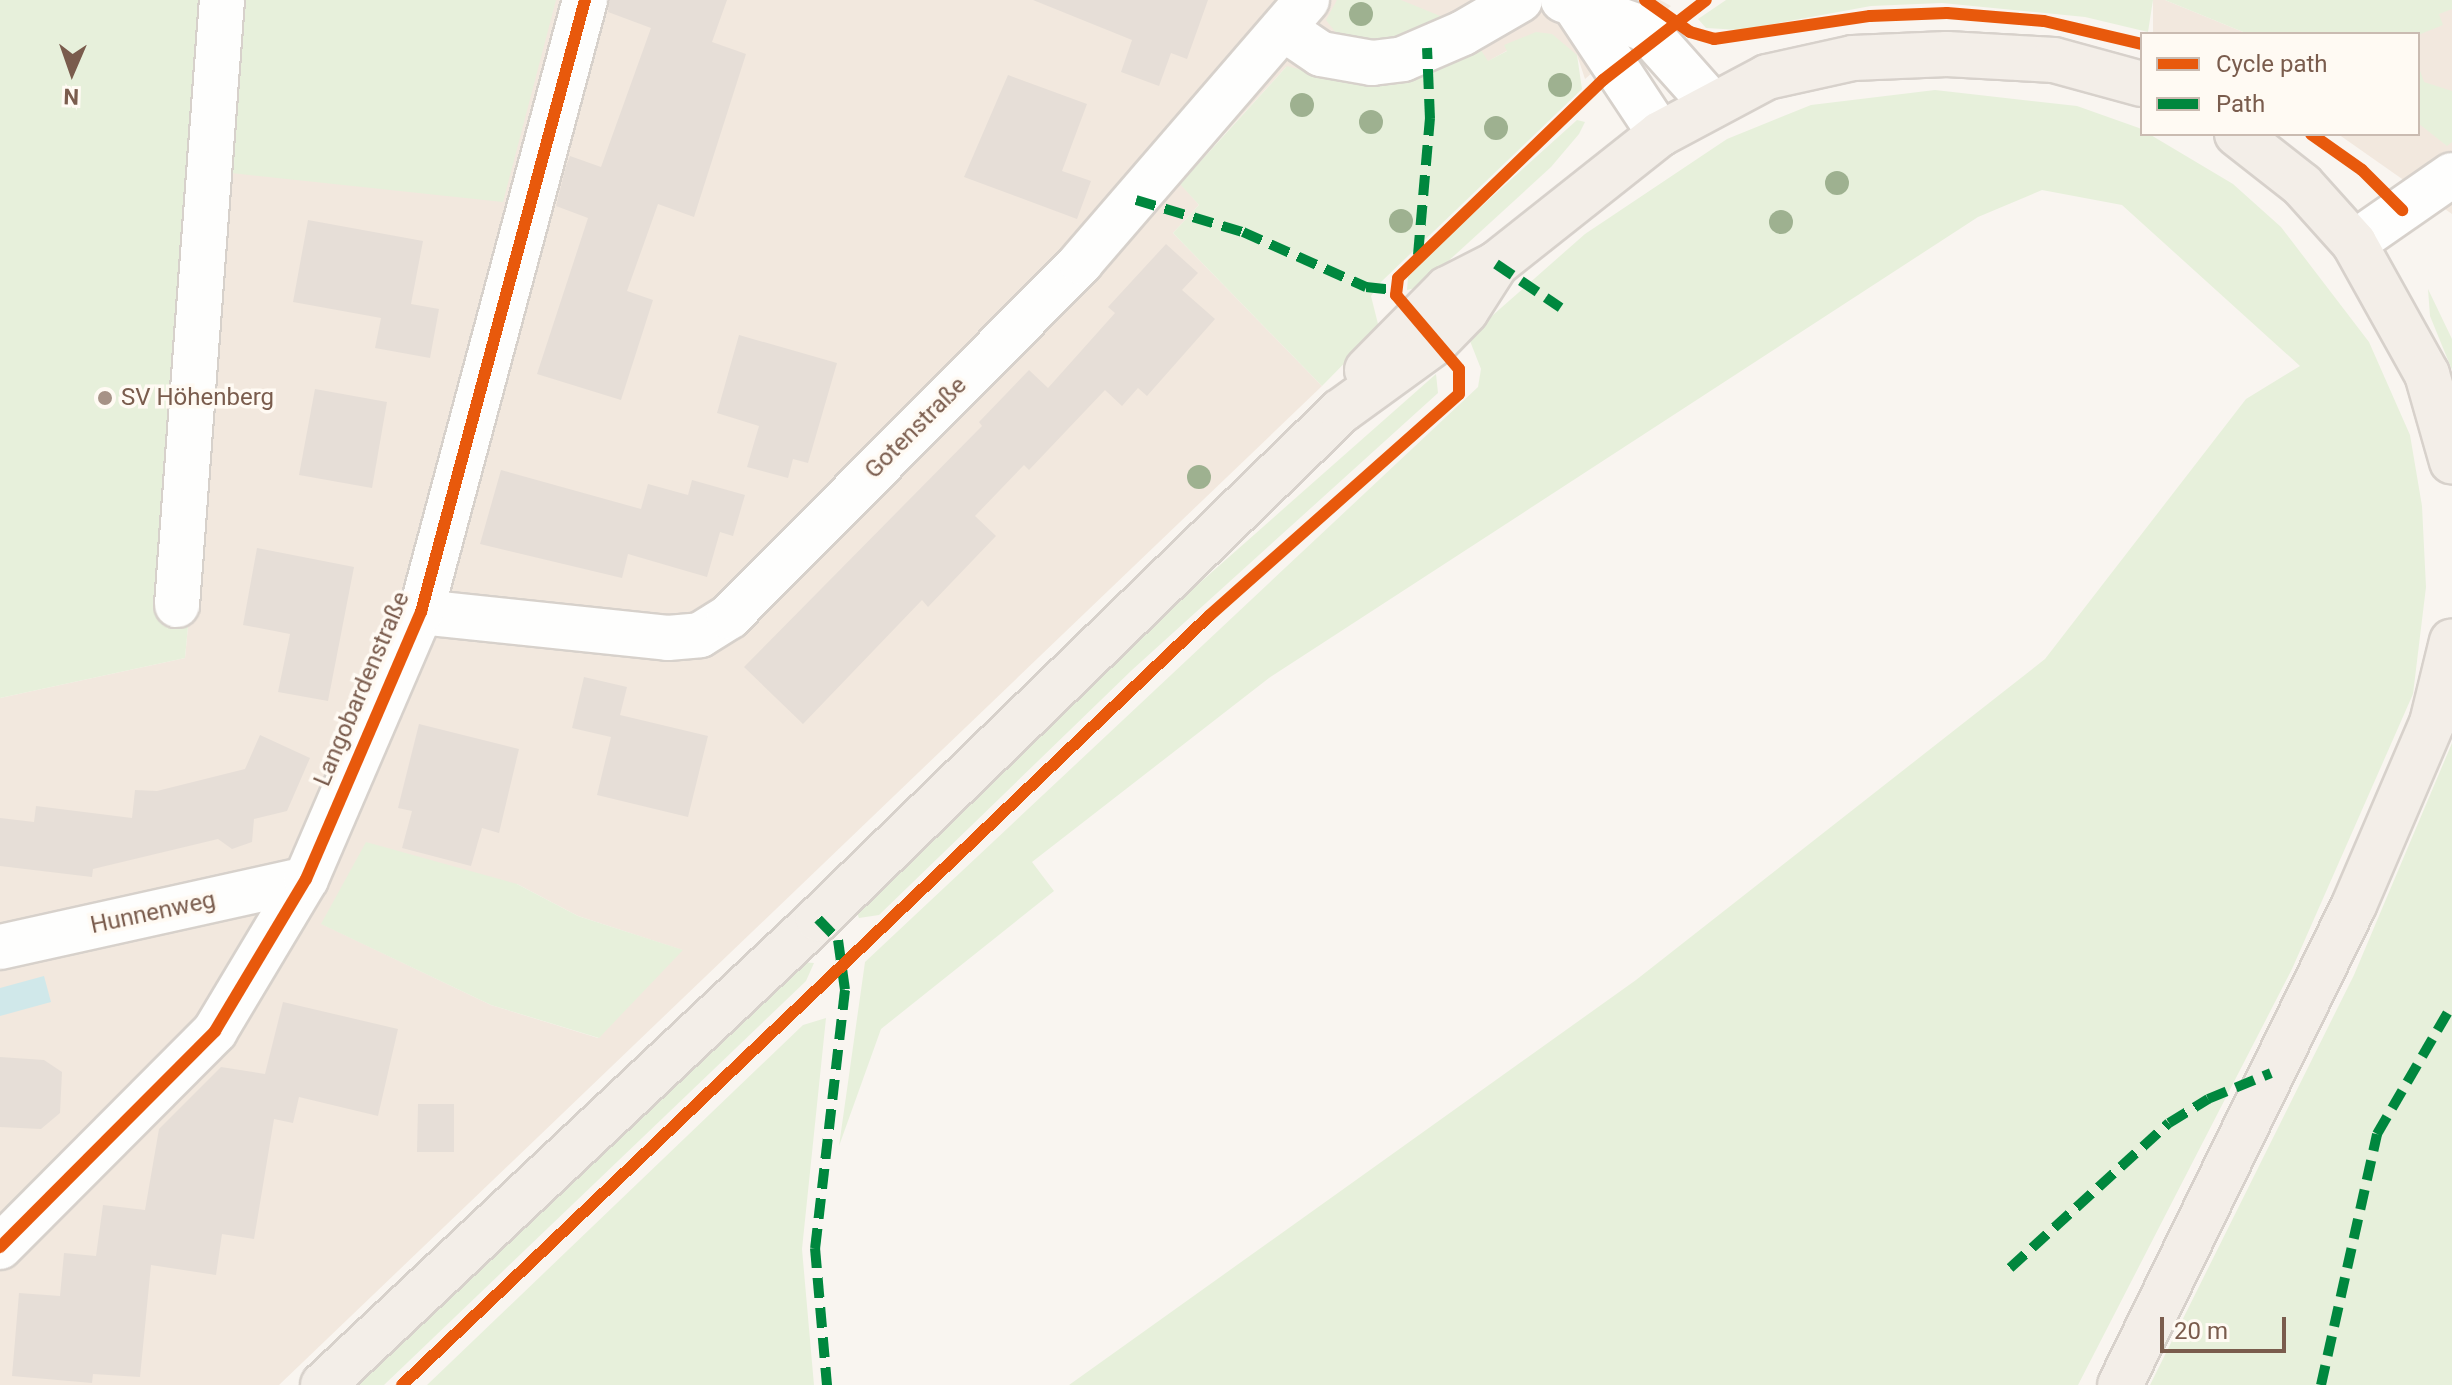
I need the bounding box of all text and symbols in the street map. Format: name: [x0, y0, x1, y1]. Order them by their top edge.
north arrow: [32, 32, 112, 112]
legend: [2140, 32, 2420, 136]
text: Cycle path: [2216, 50, 2328, 78]
text: N: [63, 84, 79, 109]
text: Path: [2216, 90, 2265, 118]
street label: Gotenstraße: [859, 371, 973, 485]
place label: SV Höhenberg: [121, 384, 274, 412]
marker: SV Höhenberg: [96, 389, 114, 407]
street label: Langobardenstraße: [308, 587, 416, 791]
street label: Hunnenweg: [88, 886, 218, 940]
scale bar: [2164, 1301, 2290, 1351]
text: 20 m: [2174, 1317, 2228, 1345]

